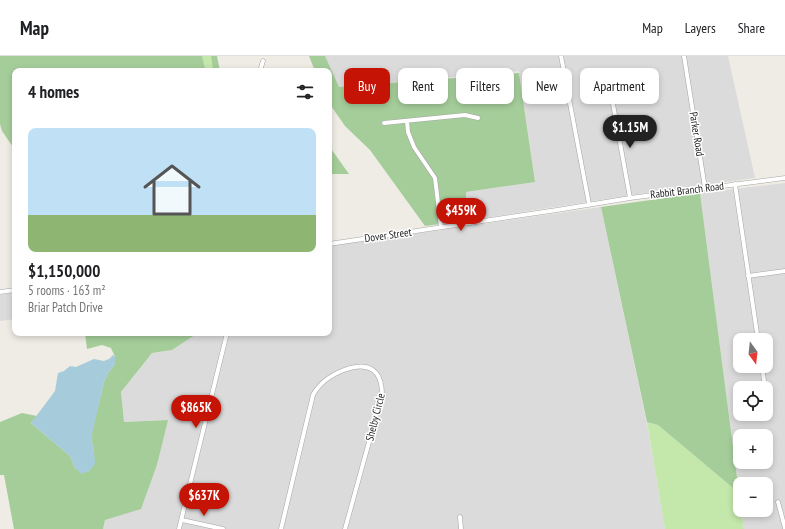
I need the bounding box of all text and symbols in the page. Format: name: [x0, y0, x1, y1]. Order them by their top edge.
text: Map: [20, 16, 49, 40]
text: Map: [642, 19, 663, 37]
text: Layers: [685, 19, 716, 37]
text: Share: [738, 19, 765, 37]
chip: Buy: [344, 68, 390, 104]
chip: Rent: [398, 68, 448, 104]
chip: Filters: [456, 68, 514, 104]
chip: New: [522, 68, 572, 104]
chip: Apartment: [580, 68, 659, 104]
text: 4 homes: [28, 81, 79, 103]
icon: filters: [294, 81, 316, 103]
street label: Parker Road: [687, 111, 707, 157]
pin: $1.15M: [597, 115, 663, 149]
text: $1.15M: [612, 119, 648, 136]
icon: home: [136, 154, 208, 226]
street label: Rabbit Branch Road: [649, 178, 725, 201]
pin: $459K: [433, 198, 489, 232]
text: $459K: [445, 202, 477, 219]
street label: Dover Street: [364, 225, 412, 245]
text: $1,150,000: [28, 260, 100, 282]
text: 5 rooms · 163 m²: [28, 282, 106, 299]
text: Briar Patch Drive: [28, 299, 103, 316]
north arrow: [733, 333, 773, 373]
map controls: [733, 333, 773, 517]
button: locate: [733, 381, 773, 421]
street label: Shelby Circle: [362, 391, 388, 442]
pin: $865K: [168, 395, 224, 429]
text: $865K: [180, 399, 212, 416]
button: +: [733, 429, 773, 469]
button: −: [733, 477, 773, 517]
pin: $637K: [176, 483, 232, 517]
text: $637K: [188, 487, 220, 504]

